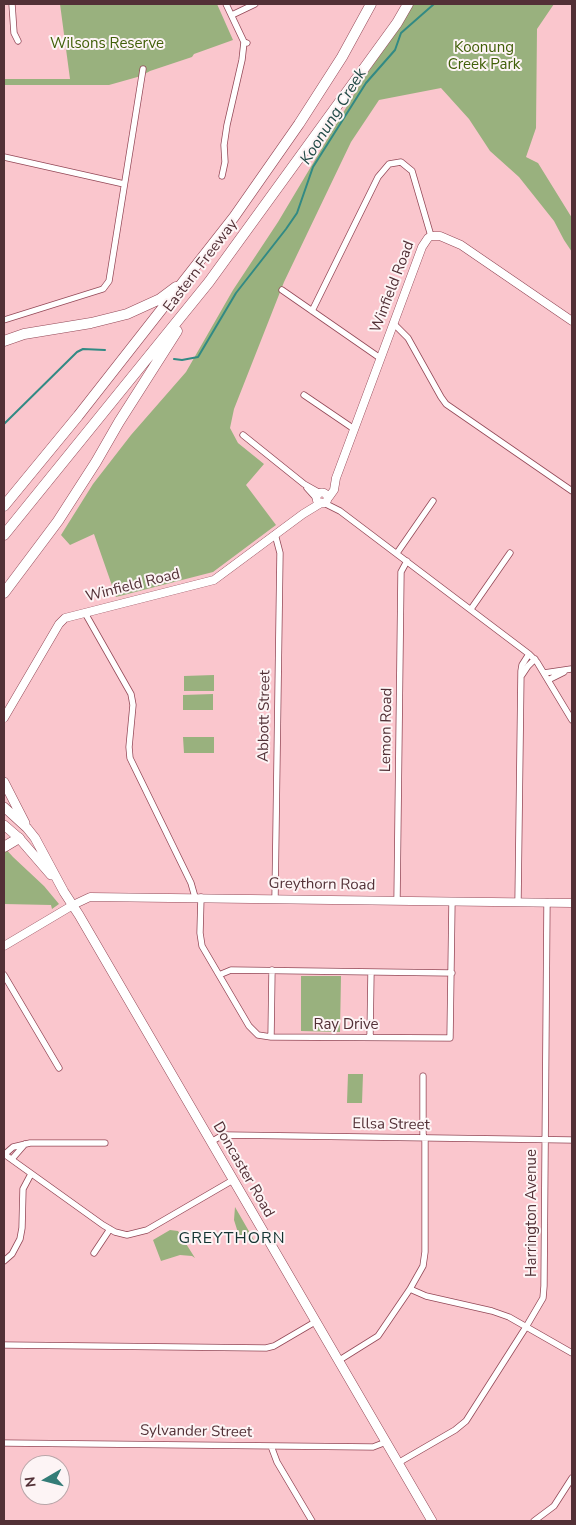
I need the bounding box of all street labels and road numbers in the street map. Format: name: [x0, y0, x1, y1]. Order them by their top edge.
street label: Eastern Freeway: [160, 216, 242, 316]
street label: Winfield Road: [367, 239, 419, 335]
street label: Winfield Road: [84, 566, 182, 606]
street label: Abbott Street: [255, 670, 275, 762]
street label: Lemon Road: [377, 688, 397, 772]
street label: Greythorn Road: [269, 875, 375, 895]
street label: Ray Drive: [313, 1016, 379, 1034]
street label: Ellsa Street: [352, 1115, 430, 1135]
street label: Doncaster Road: [208, 1119, 278, 1221]
street label: Harrington Avenue: [523, 1149, 541, 1277]
street label: Sylvander Street: [140, 1422, 252, 1442]

